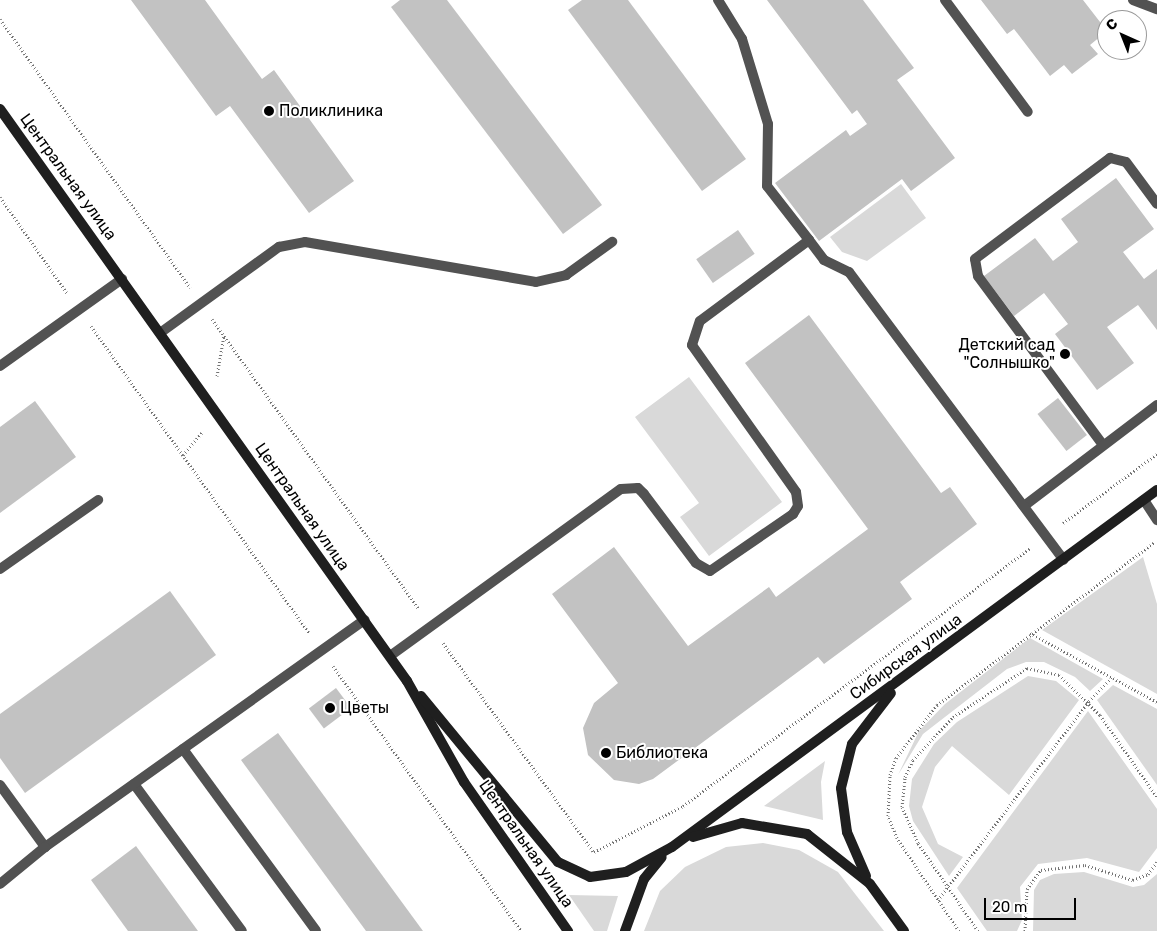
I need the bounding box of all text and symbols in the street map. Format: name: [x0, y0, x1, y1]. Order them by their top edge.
north arrow: [1097, 10, 1147, 60]
text: С: [1102, 15, 1121, 34]
place label: Поликлиника: [279, 101, 383, 121]
marker: Поликлиника: [263, 105, 275, 117]
street label: Центральная улица: [16, 110, 120, 244]
place label: Детский сад "Солнышко": [958, 335, 1055, 373]
marker: Детский сад "Солнышко": [1059, 348, 1071, 360]
street label: Центральная улица: [251, 439, 353, 575]
street label: Сибирская улица: [846, 610, 966, 704]
place label: Цветы: [340, 698, 389, 718]
marker: Цветы: [324, 702, 336, 714]
place label: Библиотека: [616, 743, 708, 763]
marker: Библиотека: [600, 747, 612, 759]
street label: Центральная улица: [475, 776, 577, 912]
scale bar: [987, 888, 1080, 920]
text: 20 m: [992, 898, 1027, 916]

